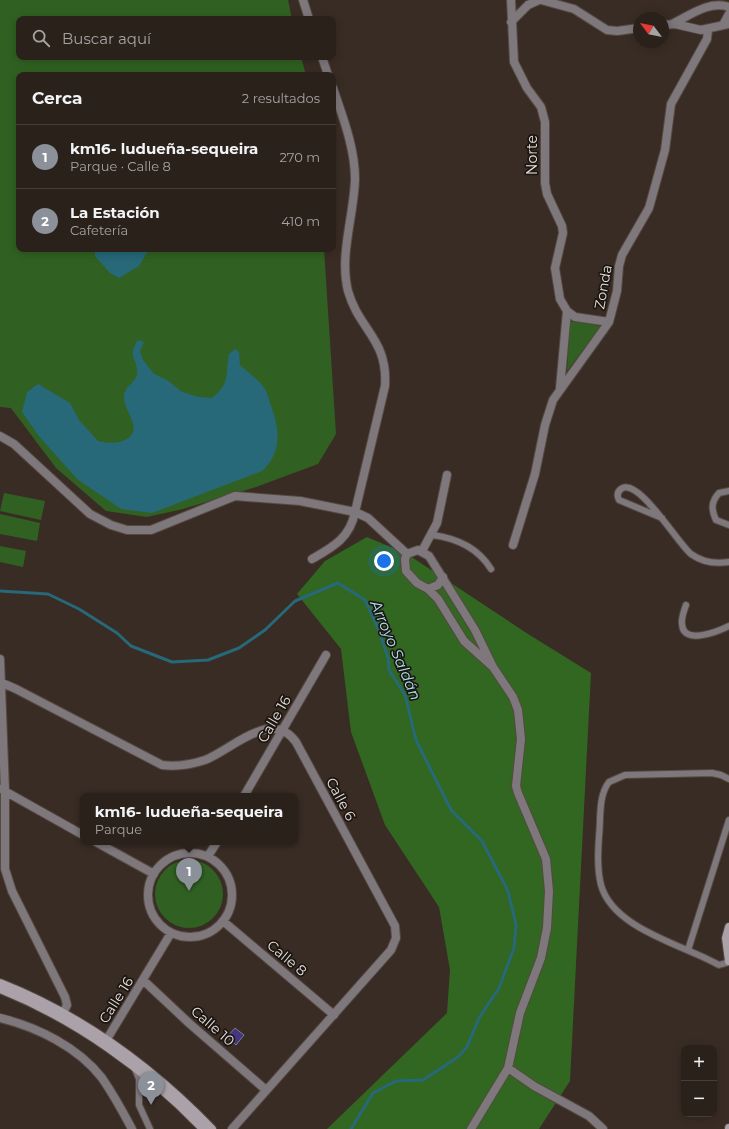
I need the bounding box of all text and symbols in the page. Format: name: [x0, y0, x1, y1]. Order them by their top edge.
north arrow: [633, 12, 669, 48]
search box: [16, 16, 336, 60]
icon: search: [30, 27, 52, 49]
text: Buscar aquí: [62, 29, 151, 48]
text: Cerca: [32, 88, 82, 108]
text: 2 resultados: [242, 90, 320, 106]
street label: Norte: [523, 135, 541, 175]
text: km16- ludueña-sequeira: [70, 139, 258, 158]
text: 1: [42, 149, 48, 165]
text: 270 m: [279, 149, 320, 165]
text: Parque · Calle 8: [70, 158, 171, 174]
text: La Estación: [70, 203, 160, 222]
text: 2: [41, 213, 49, 229]
text: 410 m: [281, 213, 320, 229]
text: Cafetería: [70, 222, 128, 238]
street label: Zonda: [590, 263, 616, 311]
your location: [374, 551, 394, 571]
water label: Arroyo Saldán: [366, 596, 426, 703]
street label: Calle 16: [253, 692, 295, 746]
street label: Calle 6: [322, 774, 360, 824]
popup: [80, 793, 298, 845]
text: km16- ludueña-sequeira: [95, 802, 283, 821]
text: Parque: [95, 821, 142, 837]
pin: 1: [176, 858, 202, 891]
street label: Calle 8: [263, 936, 311, 980]
street label: Calle 16: [95, 973, 137, 1027]
street label: Calle 10: [187, 1002, 239, 1050]
map controls: [681, 1045, 717, 1117]
button: +: [681, 1045, 717, 1081]
pin: 2: [138, 1072, 164, 1105]
button: −: [681, 1081, 717, 1117]

